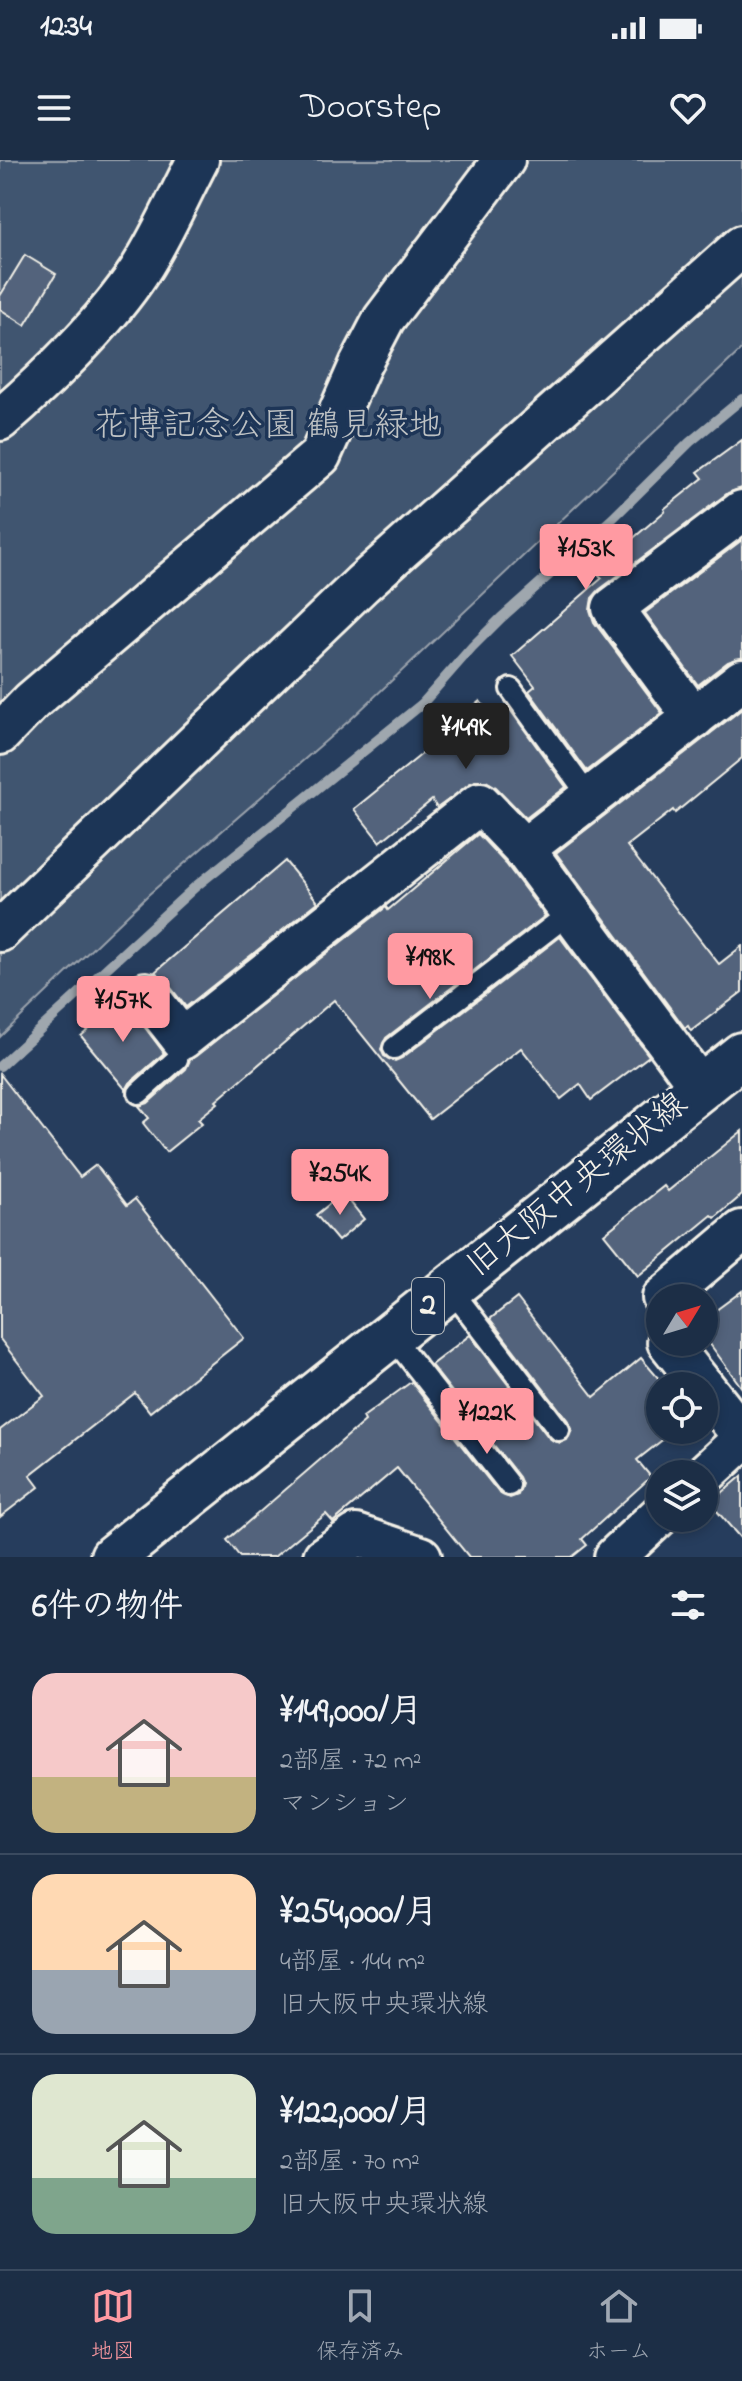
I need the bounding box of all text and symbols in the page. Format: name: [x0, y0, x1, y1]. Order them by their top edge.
text: 12:34: [40, 6, 92, 50]
text: Doorstep: [300, 82, 442, 135]
icon: menu: [32, 86, 76, 130]
icon: heart: [666, 86, 710, 130]
park label: 花博記念公園 鶴見緑地: [94, 402, 442, 452]
pin: ¥153K: [530, 524, 642, 592]
text: ¥153K: [558, 531, 614, 569]
pin: ¥149K: [410, 703, 522, 771]
text: ¥149K: [441, 710, 491, 748]
pin: ¥198K: [374, 933, 486, 1001]
text: ¥198K: [406, 940, 454, 978]
pin: ¥157K: [67, 976, 179, 1044]
text: ¥157K: [95, 983, 151, 1021]
street label: 旧大阪中央環状線: [457, 1081, 699, 1291]
pin: ¥254K: [284, 1149, 396, 1217]
text: ¥254K: [309, 1156, 371, 1194]
road number: 2: [412, 1278, 444, 1334]
north arrow: [646, 1284, 718, 1356]
map controls: [646, 1284, 718, 1532]
button: locate: [646, 1372, 718, 1444]
pin: ¥122K: [431, 1388, 543, 1456]
text: ¥122K: [459, 1395, 515, 1433]
button: layers: [646, 1460, 718, 1532]
text: 6件の物件: [32, 1583, 183, 1633]
icon: filters: [666, 1583, 710, 1627]
text: ¥149,000/月: [280, 1688, 423, 1738]
icon: home: [96, 1705, 192, 1801]
text: 2部屋 · 72 m²: [280, 1743, 422, 1781]
text: マンション: [280, 1786, 409, 1824]
text: ¥254,000/月: [280, 1889, 438, 1939]
icon: home: [96, 1906, 192, 2002]
text: 4部屋 · 144 m²: [280, 1944, 425, 1982]
text: 旧大阪中央環状線: [280, 1987, 488, 2025]
text: ¥122,000/月: [280, 2089, 432, 2139]
icon: home: [96, 2106, 192, 2202]
text: 2部屋 · 70 m²: [280, 2144, 420, 2182]
text: 旧大阪中央環状線: [280, 2187, 488, 2225]
tab: 地図: [91, 2284, 135, 2369]
tab: 保存済み: [316, 2284, 404, 2369]
tab: ホーム: [586, 2284, 651, 2369]

